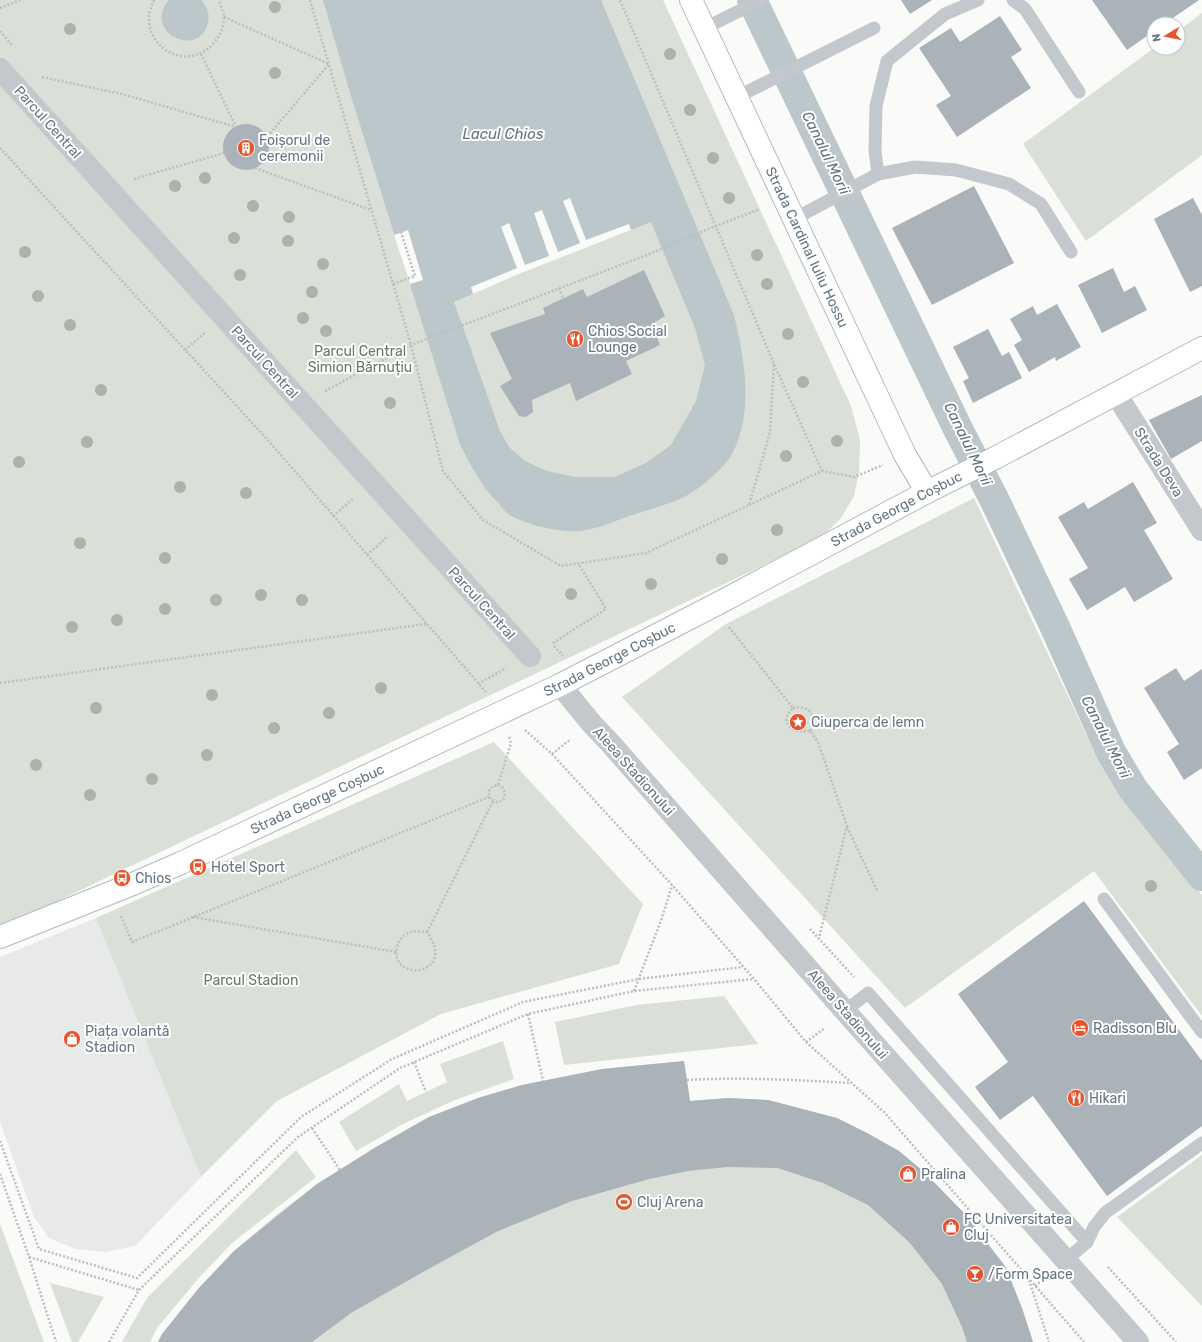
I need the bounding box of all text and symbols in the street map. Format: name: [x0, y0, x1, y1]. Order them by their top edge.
north arrow: [1146, 16, 1186, 56]
text: N: [1150, 33, 1164, 43]
street label: Parcul Central: [10, 82, 85, 162]
water label: Canalul Morii: [798, 108, 854, 198]
water label: Lacul Chios: [463, 125, 544, 143]
place label: Foișorul de ceremonii: [259, 132, 331, 165]
building icon: Foișorul de ceremonii: [236, 138, 256, 158]
street label: Strada Cardinal Iuliu Hossu: [762, 164, 852, 330]
street label: Parcul Central: [227, 322, 302, 402]
place label: Chios Social Lounge: [588, 323, 667, 356]
restaurant icon: Chios Social Lounge: [565, 329, 585, 349]
park label: Parcul Central Simion Bărnuțiu: [308, 343, 412, 376]
water label: Canalul Morii: [940, 399, 996, 489]
street label: Strada Deva: [1130, 424, 1187, 500]
street label: Strada George Coșbuc: [828, 468, 965, 551]
street label: Parcul Central: [444, 563, 519, 643]
street label: Strada George Coșbuc: [541, 619, 679, 700]
water label: Canalul Morii: [1077, 693, 1135, 782]
place icon: Ciuperca de lemn: [788, 712, 808, 732]
place label: Ciuperca de lemn: [811, 714, 924, 731]
street label: Aleea Stadionului: [589, 724, 678, 819]
street label: Strada George Coșbuc: [248, 761, 387, 838]
bus stop icon: Hotel Sport: [188, 857, 208, 877]
place label: Hotel Sport: [211, 859, 286, 876]
bus stop icon: Chios: [112, 868, 132, 888]
place label: Chios: [135, 870, 171, 887]
street label: Aleea Stadionului: [804, 966, 891, 1063]
park label: Parcul Stadion: [204, 972, 298, 989]
hotel icon: Radisson Blu: [1070, 1018, 1090, 1038]
place label: Radisson Blu: [1093, 1020, 1177, 1037]
place label: Piața volantă Stadion: [85, 1023, 170, 1056]
shop icon: Piața volantă Stadion: [62, 1029, 82, 1049]
restaurant icon: Hikari: [1066, 1088, 1086, 1108]
place label: Hikari: [1089, 1090, 1126, 1107]
shop icon: Pralina: [898, 1164, 918, 1184]
place label: Pralina: [921, 1166, 966, 1183]
sports icon: Cluj Arena: [614, 1192, 634, 1212]
place label: Cluj Arena: [637, 1194, 703, 1211]
place label: FC Universitatea Cluj: [964, 1211, 1072, 1244]
shop icon: FC Universitatea Cluj: [941, 1217, 961, 1237]
bar icon: /Form Space: [965, 1264, 985, 1284]
place label: /Form Space: [988, 1266, 1073, 1283]

